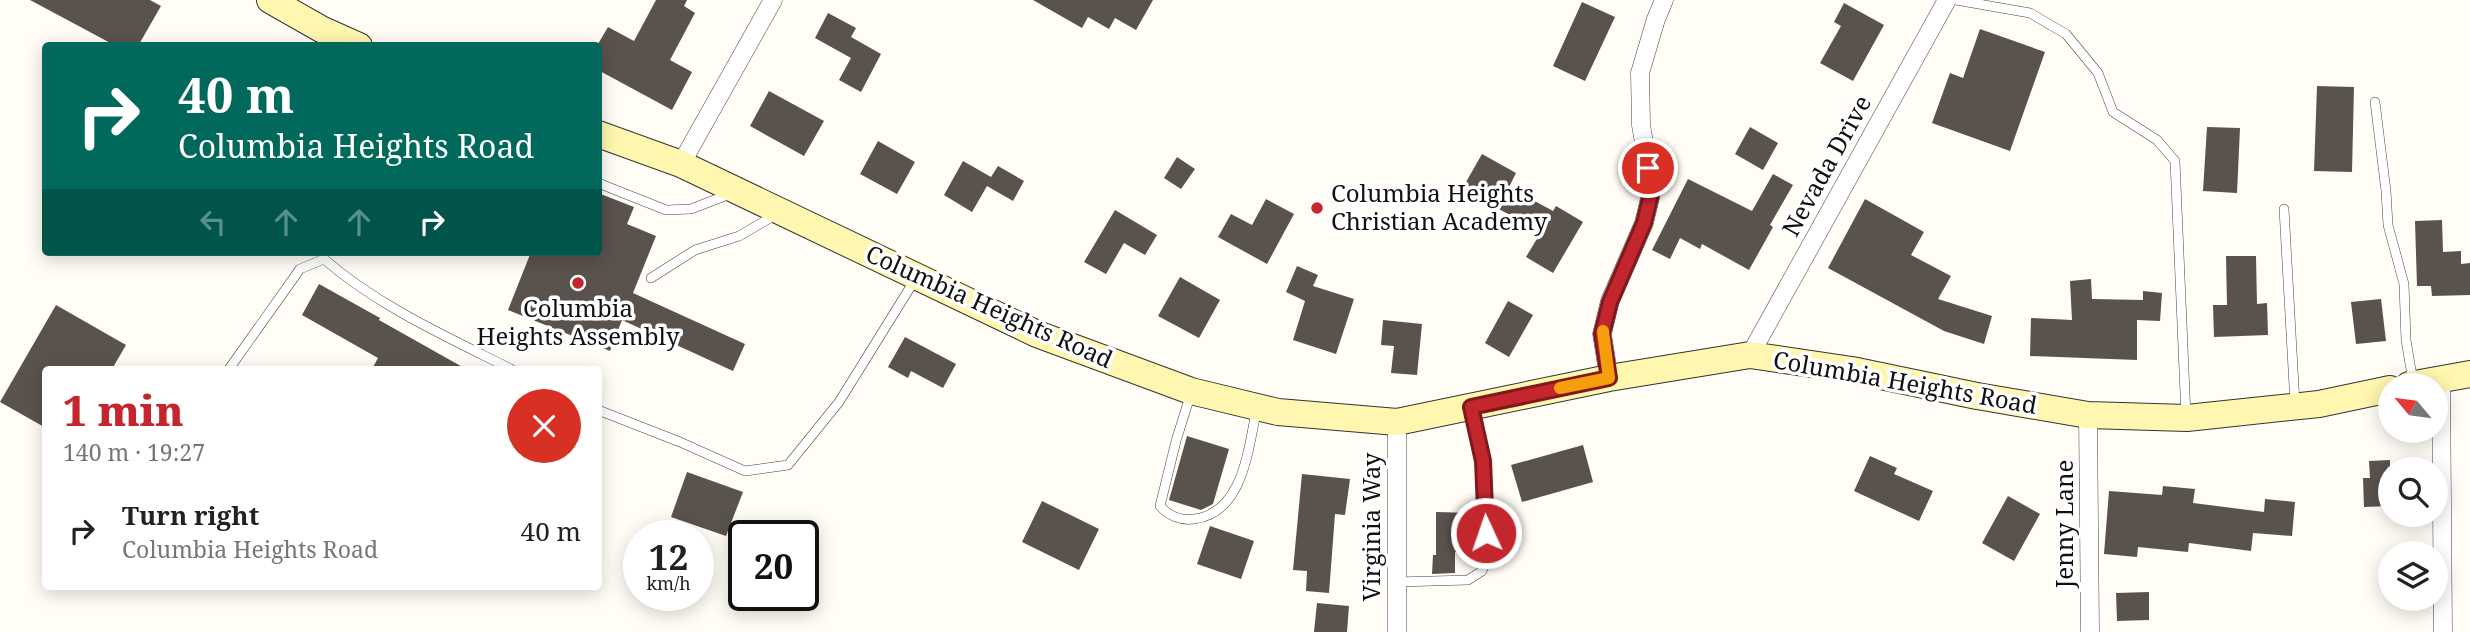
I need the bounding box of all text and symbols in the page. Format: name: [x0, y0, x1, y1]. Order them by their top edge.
text: 40 m: [178, 61, 294, 127]
icon: right: [63, 70, 154, 161]
street label: Nevada Drive: [1773, 89, 1878, 242]
text: Columbia Heights Road: [178, 124, 534, 167]
pin: [1618, 138, 1678, 198]
icon: arrive: [1629, 149, 1667, 187]
place label: Columbia Heights Christian Academy: [1331, 176, 1548, 237]
marker: Columbia Heights Christian Academy: [1309, 200, 1325, 216]
icon: left: [194, 203, 232, 241]
icon: ahead: [267, 203, 305, 241]
icon: ahead: [340, 203, 378, 241]
icon: right: [413, 203, 451, 241]
street label: Columbia Heights Road: [861, 236, 1119, 375]
marker: Columbia Heights Assembly: [570, 275, 586, 291]
place label: Columbia Heights Assembly: [476, 291, 680, 352]
street label: Columbia Heights Road: [1771, 342, 2040, 421]
north arrow: [2378, 373, 2448, 443]
map controls: [2378, 373, 2448, 611]
text: 1 min: [63, 381, 184, 438]
button: close: [507, 389, 581, 463]
text: 140 m · 19:27: [63, 436, 205, 468]
street label: Virginia Way: [1354, 452, 1387, 601]
button: search: [2378, 457, 2448, 527]
street label: Jenny Lane: [2047, 460, 2080, 589]
position arrow: [1449, 496, 1523, 570]
text: Turn right: [122, 497, 259, 533]
icon: right: [63, 512, 101, 550]
text: 40 m: [521, 513, 581, 549]
speed limit sign: 20: [728, 520, 819, 611]
text: Columbia Heights Road: [122, 533, 378, 565]
text: 12: [649, 533, 688, 580]
button: layers: [2378, 541, 2448, 611]
text: km/h: [646, 571, 691, 595]

